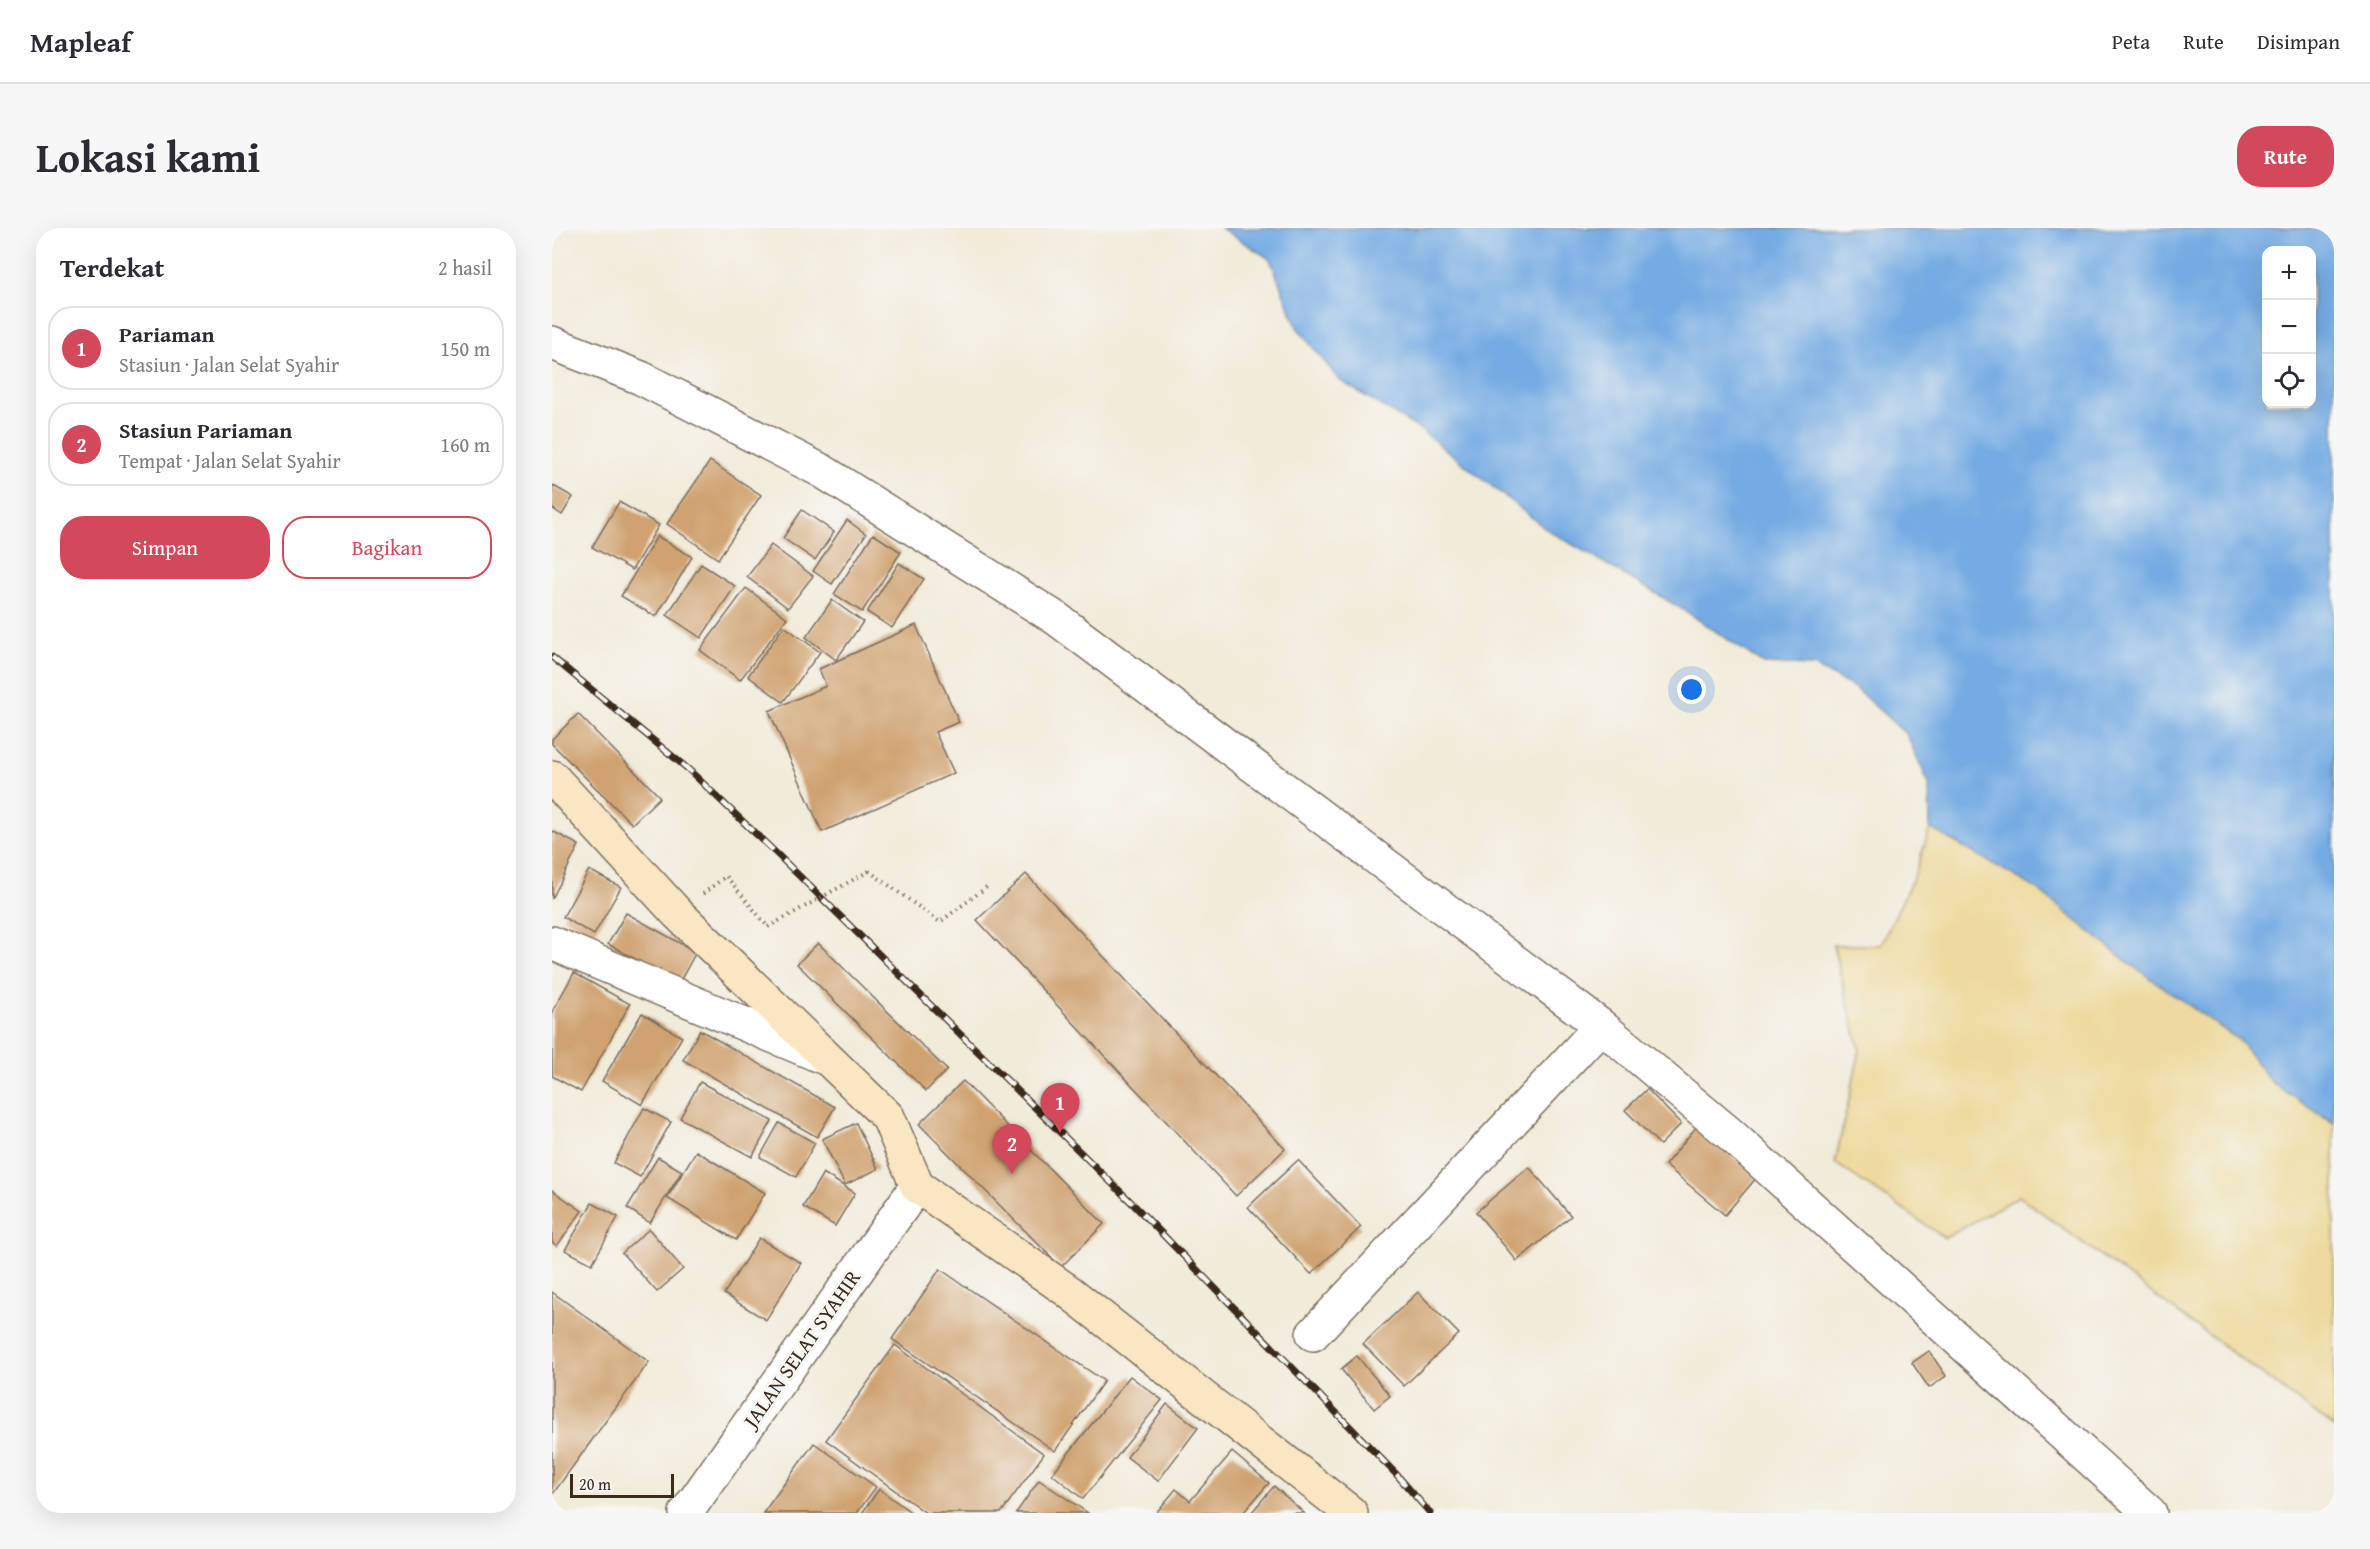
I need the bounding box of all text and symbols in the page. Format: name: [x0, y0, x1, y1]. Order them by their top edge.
text: Mapleaf: [30, 21, 131, 62]
text: Peta: [2112, 26, 2150, 57]
text: Rute: [2183, 26, 2224, 57]
text: Disimpan: [2257, 26, 2340, 57]
text: Lokasi kami: [36, 126, 260, 187]
button: Rute: [2237, 126, 2334, 187]
map controls: [2262, 246, 2316, 408]
button: +: [2262, 246, 2316, 300]
text: Terdekat: [60, 248, 164, 287]
text: 2 hasil: [438, 253, 492, 282]
button: −: [2262, 300, 2316, 354]
text: Pariaman: [119, 318, 214, 350]
text: 1: [76, 334, 87, 363]
text: 150 m: [440, 334, 490, 363]
text: Stasiun · Jalan Selat Syahir: [119, 350, 339, 379]
button: locate: [2262, 354, 2316, 408]
text: Stasiun Pariaman: [119, 414, 292, 446]
text: 2: [76, 430, 87, 459]
text: 160 m: [440, 430, 490, 459]
text: Tempat · Jalan Selat Syahir: [119, 446, 341, 475]
button: Simpan: [60, 516, 270, 579]
button: Bagikan: [282, 516, 492, 579]
your location: [1677, 675, 1706, 704]
pin: 1: [1040, 1084, 1080, 1133]
pin: 2: [992, 1124, 1032, 1174]
street label: JALAN SELAT SYAHIR: [734, 1263, 868, 1436]
scale bar: [570, 1471, 674, 1498]
text: 20 m: [579, 1472, 611, 1496]

